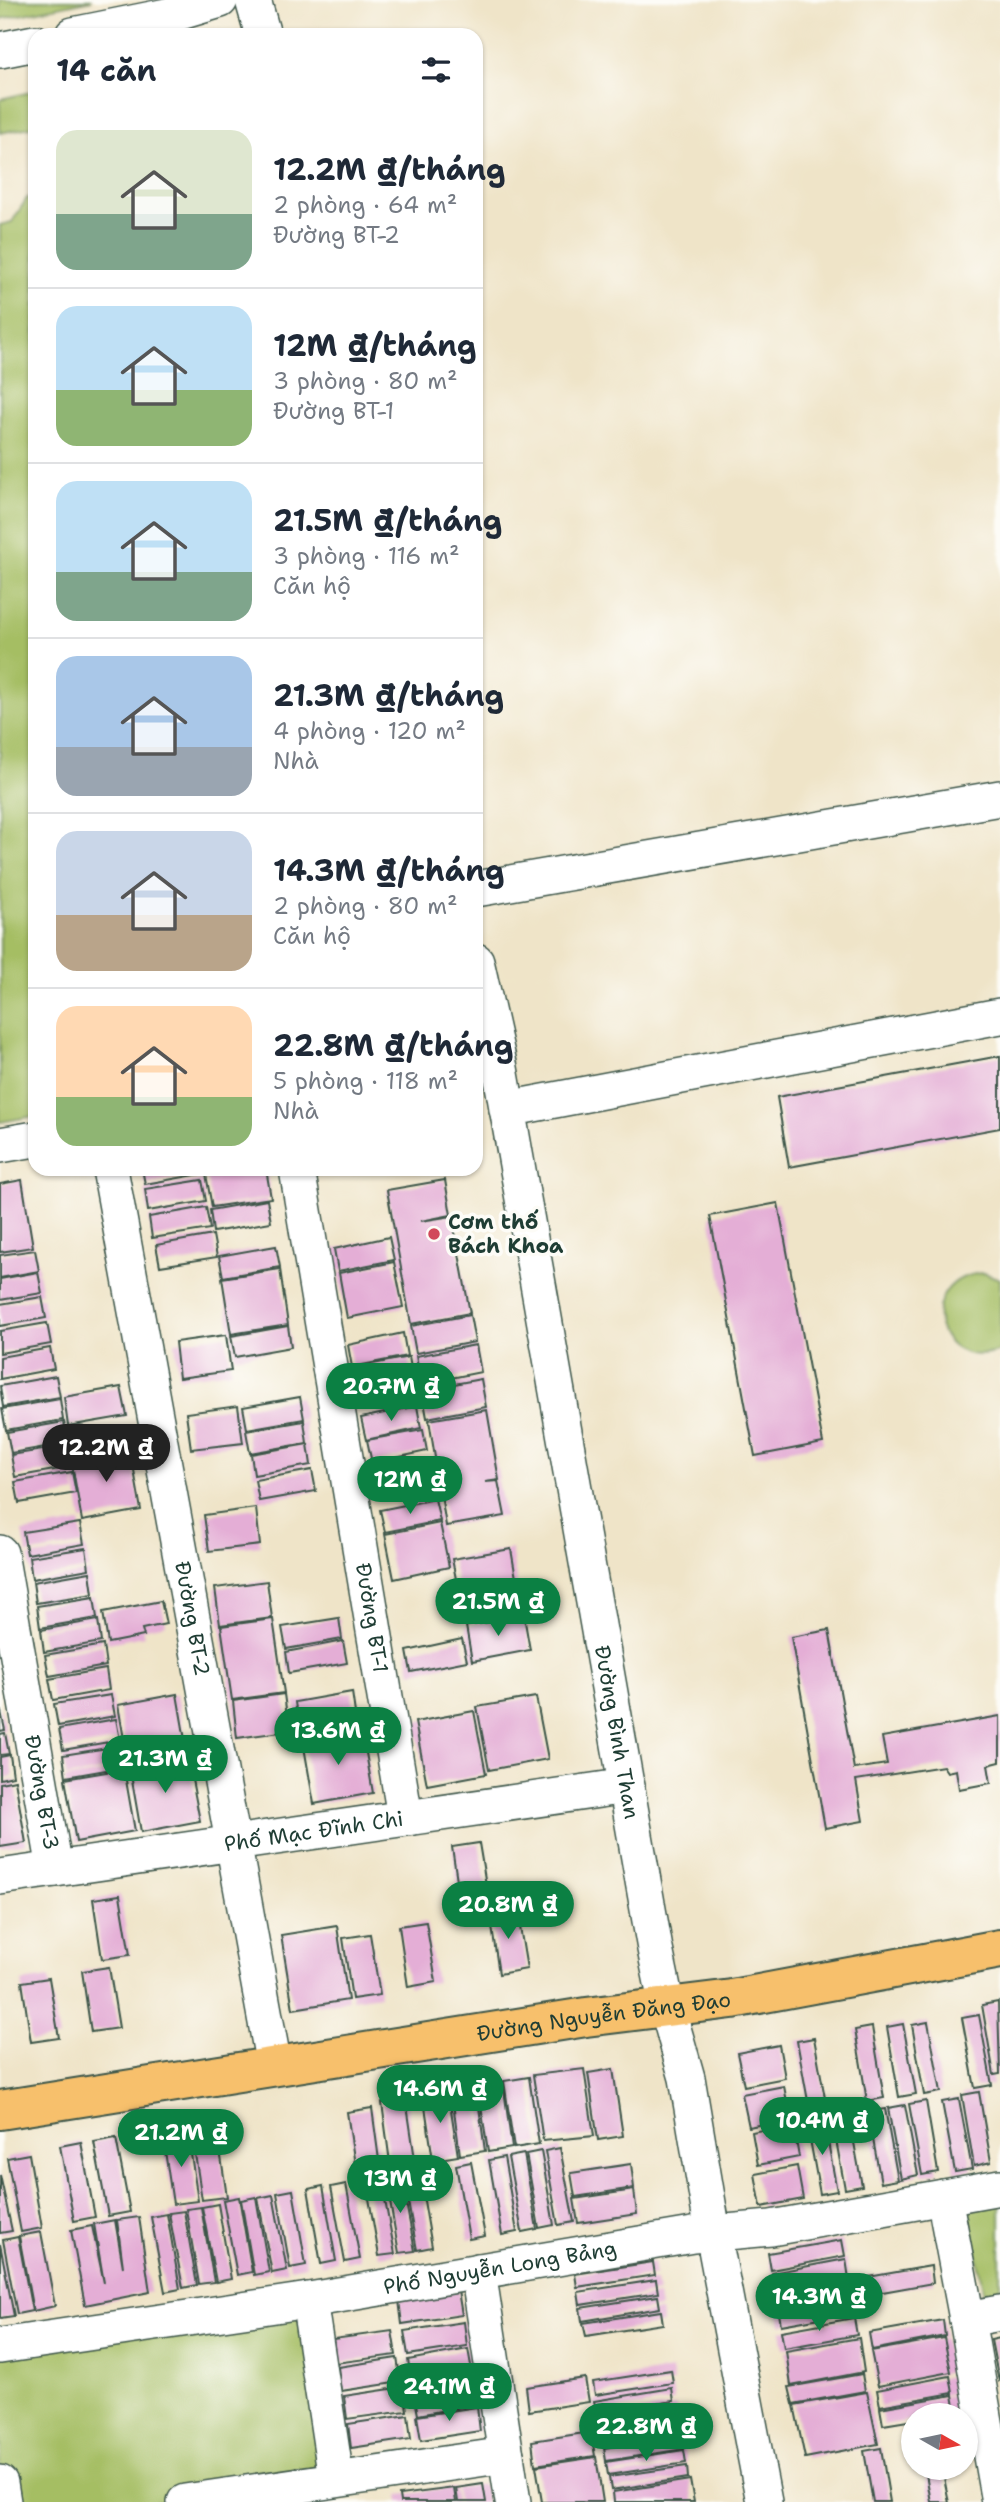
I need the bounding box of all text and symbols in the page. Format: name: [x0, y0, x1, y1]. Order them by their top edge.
text: 14 căn: [56, 50, 157, 91]
icon: filters: [417, 51, 455, 89]
text: 12.2M ₫/tháng: [273, 149, 506, 190]
icon: home: [112, 158, 196, 242]
text: 2 phòng · 64 m²: [273, 190, 457, 220]
text: Đường BT-2: [273, 220, 400, 250]
text: 12M ₫/tháng: [273, 325, 477, 366]
icon: home: [112, 334, 196, 418]
text: 3 phòng · 80 m²: [273, 366, 458, 396]
text: Đường BT-1: [273, 396, 394, 426]
text: 21.5M ₫/tháng: [273, 500, 502, 541]
icon: home: [112, 509, 196, 593]
text: 3 phòng · 116 m²: [273, 541, 460, 571]
text: Căn hộ: [273, 571, 351, 601]
text: 21.3M ₫/tháng: [273, 675, 504, 716]
icon: home: [112, 684, 196, 768]
text: 4 phòng · 120 m²: [273, 716, 466, 746]
text: Nhà: [273, 746, 319, 776]
text: 14.3M ₫/tháng: [273, 850, 505, 891]
icon: home: [112, 859, 196, 943]
text: 2 phòng · 80 m²: [273, 891, 458, 921]
text: Căn hộ: [273, 921, 351, 951]
text: 22.8M ₫/tháng: [273, 1025, 513, 1066]
icon: home: [112, 1034, 196, 1118]
text: 5 phòng · 118 m²: [273, 1066, 458, 1096]
text: Nhà: [273, 1096, 319, 1126]
place label: Cơm thố Bách Khoa: [448, 1208, 564, 1260]
marker: Cơm thố Bách Khoa: [426, 1226, 442, 1242]
pin: 20.7M ₫: [326, 1364, 456, 1423]
text: 20.7M ₫: [342, 1371, 440, 1401]
pin: 12.2M ₫: [41, 1424, 171, 1484]
text: 12.2M ₫: [58, 1432, 154, 1462]
pin: 12M ₫: [361, 1456, 459, 1516]
text: 12M ₫: [373, 1464, 447, 1494]
street label: Đường BT-2: [168, 1559, 216, 1678]
street label: Đường BT-1: [349, 1561, 395, 1675]
pin: 21.5M ₫: [433, 1578, 563, 1638]
text: 21.5M ₫: [451, 1586, 545, 1616]
street label: Đường Bình Than: [588, 1643, 646, 1821]
pin: 13.6M ₫: [273, 1708, 403, 1767]
text: 13.6M ₫: [290, 1715, 386, 1745]
street label: Đường BT-3: [18, 1733, 65, 1852]
pin: 21.3M ₫: [100, 1736, 230, 1795]
text: 21.3M ₫: [118, 1743, 212, 1773]
street label: Phố Mạc Đĩnh Chi: [222, 1805, 405, 1858]
pin: 20.8M ₫: [443, 1882, 573, 1941]
text: 20.8M ₫: [458, 1889, 558, 1919]
street label: Đường Nguyễn Đăng Đạo: [475, 1985, 733, 2048]
pin: 14.6M ₫: [375, 2066, 505, 2125]
text: 14.6M ₫: [393, 2073, 487, 2103]
pin: 10.4M ₫: [757, 2098, 887, 2157]
text: 10.4M ₫: [775, 2105, 869, 2135]
pin: 21.2M ₫: [116, 2110, 246, 2169]
text: 21.2M ₫: [134, 2117, 228, 2147]
pin: 13M ₫: [351, 2156, 449, 2215]
text: 13M ₫: [363, 2163, 437, 2193]
street label: Phố Nguyễn Long Bảng: [381, 2234, 619, 2301]
pin: 14.3M ₫: [754, 2274, 884, 2333]
text: 14.3M ₫: [772, 2281, 866, 2311]
pin: 24.1M ₫: [384, 2364, 514, 2423]
text: 24.1M ₫: [403, 2371, 495, 2401]
north arrow: [901, 2403, 978, 2480]
map controls: [901, 2403, 978, 2480]
pin: 22.8M ₫: [581, 2404, 711, 2463]
text: 22.8M ₫: [595, 2411, 697, 2441]

